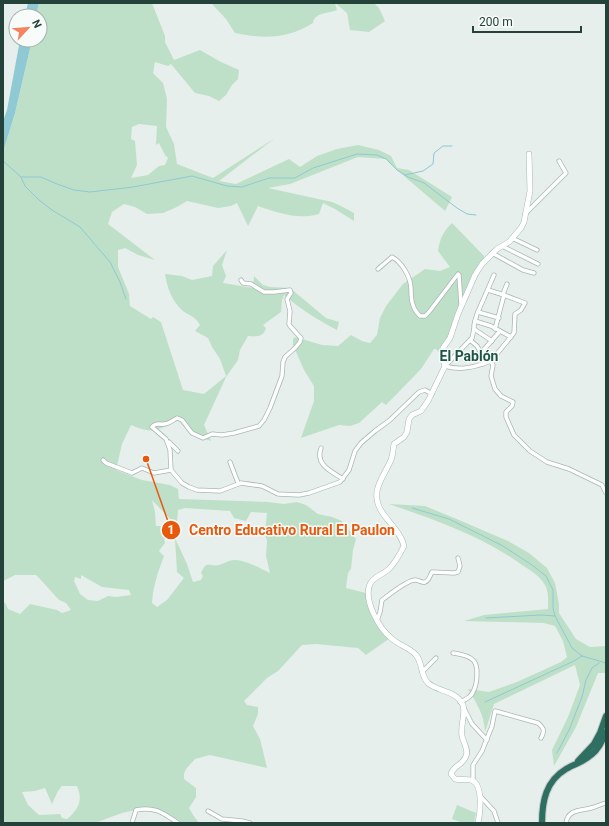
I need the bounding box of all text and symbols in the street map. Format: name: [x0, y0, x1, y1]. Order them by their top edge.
north arrow: [8, 8, 48, 48]
scale bar: [473, 8, 581, 34]
text: 200 m: [479, 15, 513, 29]
text: N: [29, 17, 44, 30]
district label: El Pablón: [440, 348, 499, 364]
callout: Centro Educativo Rural El Paulon: [161, 517, 403, 543]
text: Centro Educativo Rural El Paulon: [189, 522, 395, 538]
text: 1: [168, 523, 174, 537]

